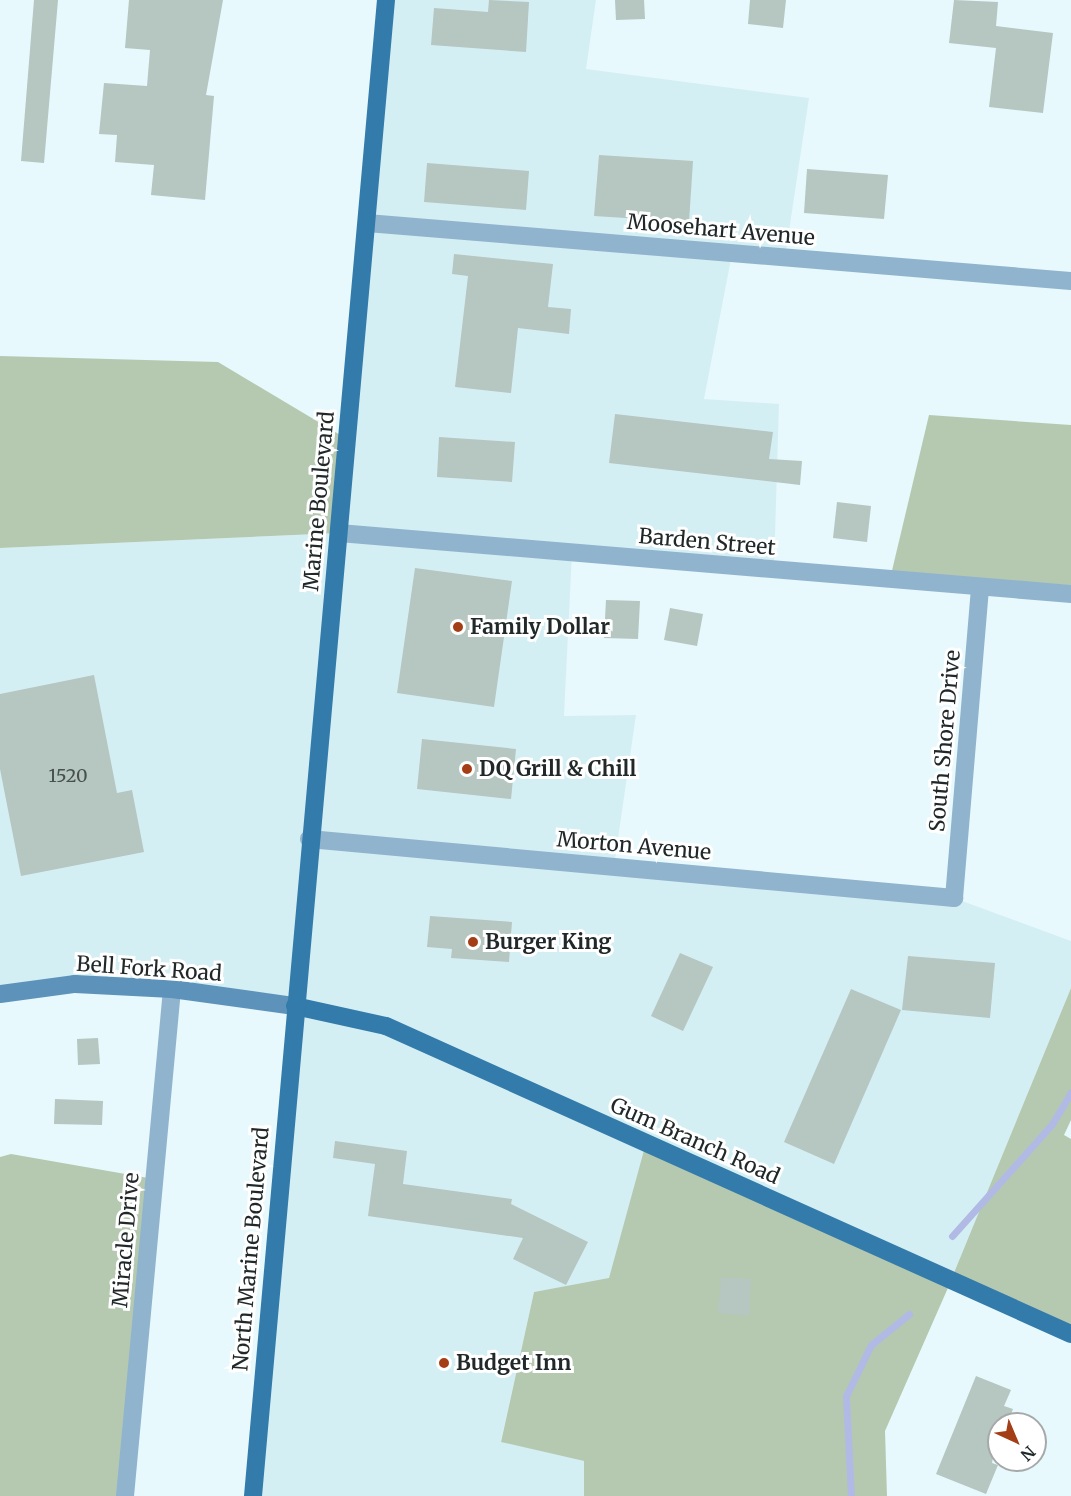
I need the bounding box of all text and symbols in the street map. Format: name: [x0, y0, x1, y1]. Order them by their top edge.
street label: Moosehart Avenue: [626, 209, 816, 251]
street label: Marine Boulevard: [299, 410, 339, 592]
street label: Barden Street: [637, 523, 777, 561]
place label: Family Dollar: [470, 614, 610, 640]
marker: Family Dollar: [451, 620, 465, 634]
street label: South Shore Drive: [924, 649, 966, 833]
place label: DQ Grill & Chill: [479, 756, 636, 782]
marker: DQ Grill & Chill: [460, 762, 474, 776]
house number: 1520: [48, 765, 88, 787]
street label: Morton Avenue: [556, 827, 712, 865]
place label: Burger King: [485, 929, 611, 955]
marker: Burger King: [466, 935, 480, 949]
street label: Bell Fork Road: [75, 951, 223, 987]
street label: Gum Branch Road: [606, 1092, 784, 1190]
street label: North Marine Boulevard: [228, 1126, 274, 1372]
street label: Miracle Drive: [108, 1171, 144, 1309]
place label: Budget Inn: [456, 1350, 571, 1376]
marker: Budget Inn: [437, 1356, 451, 1370]
north arrow: [987, 1412, 1047, 1472]
text: N: [1017, 1442, 1040, 1465]

